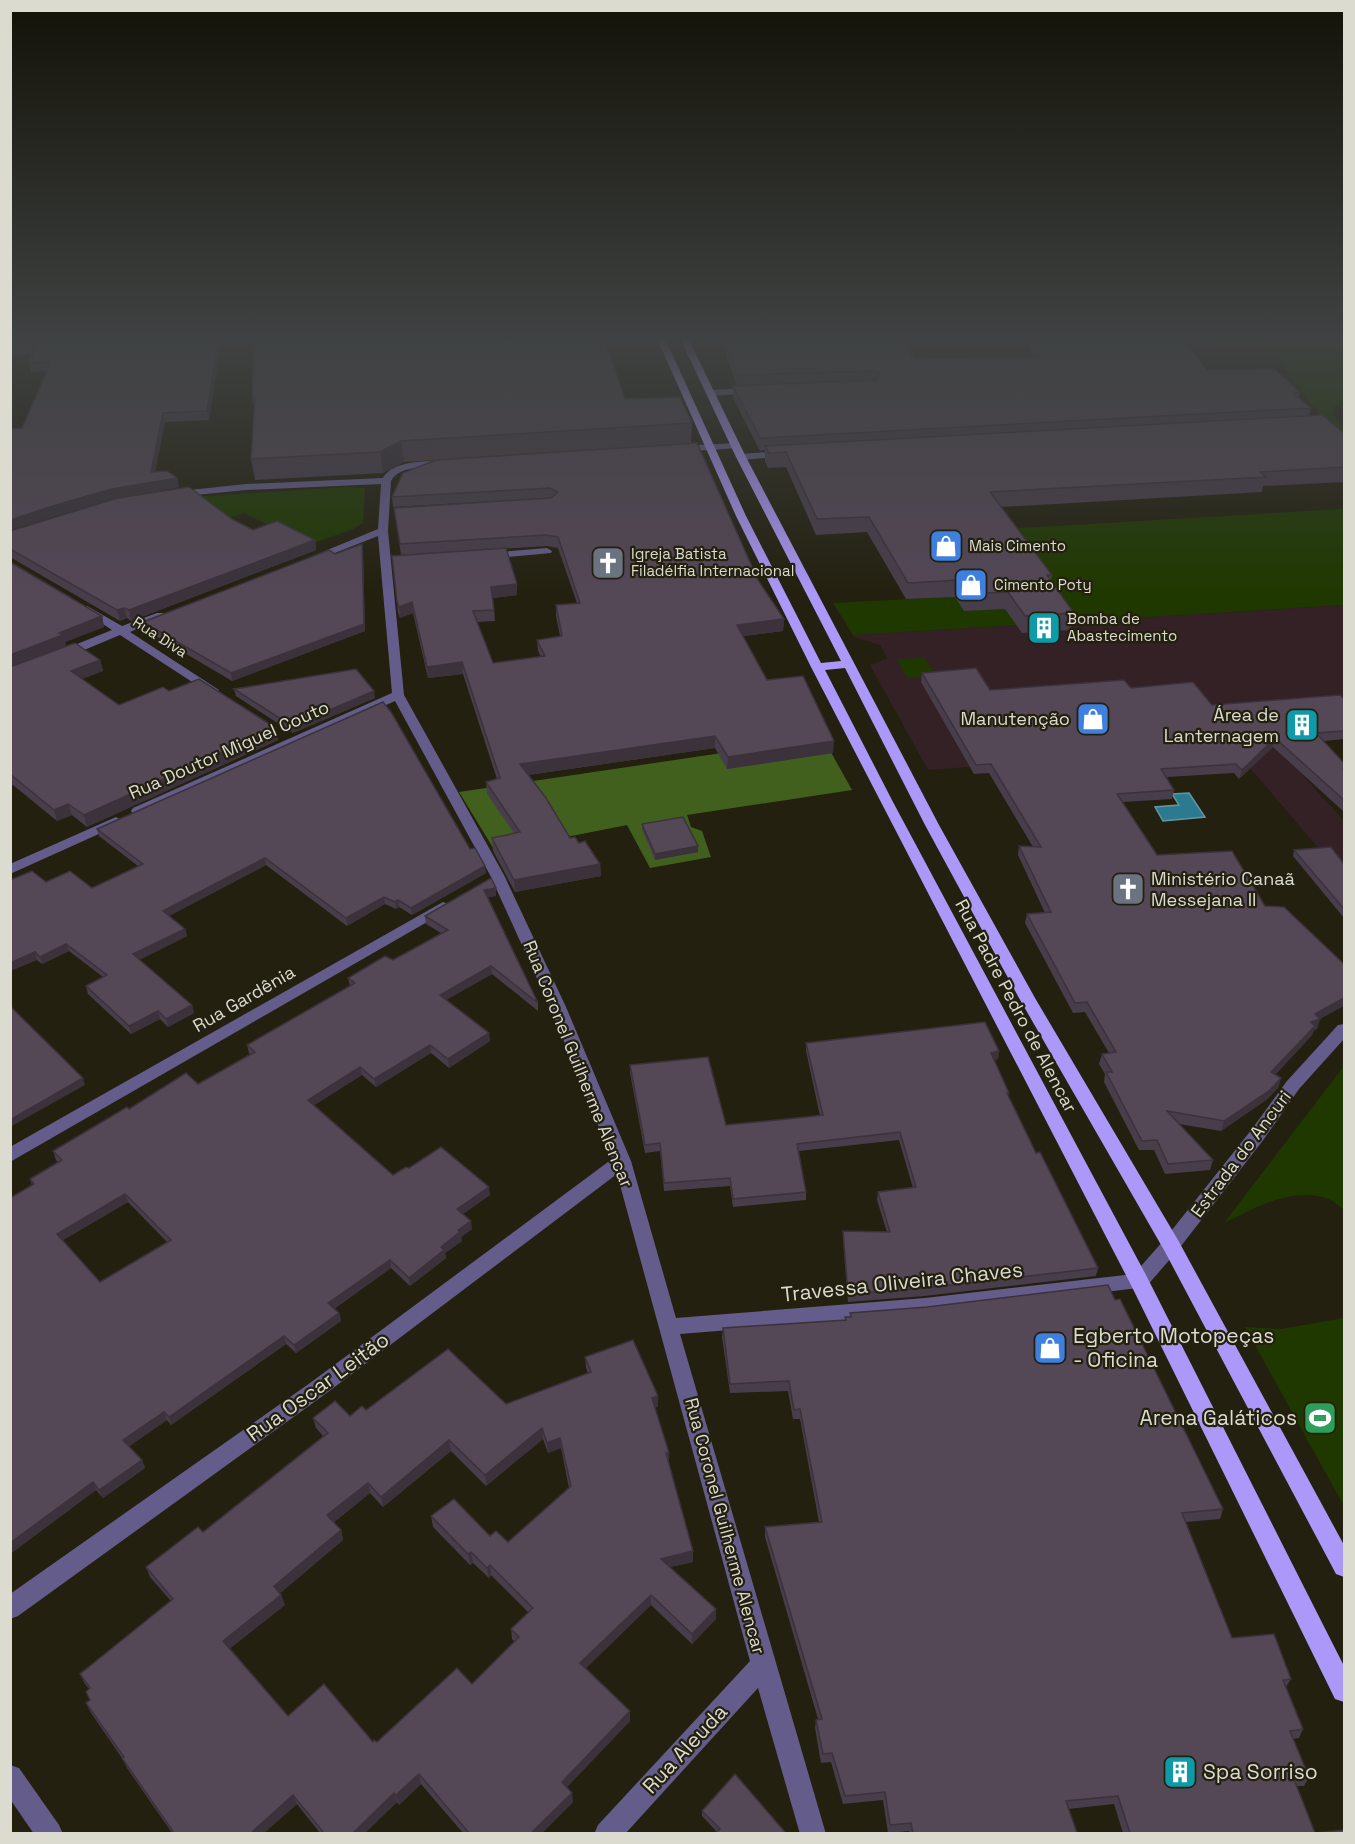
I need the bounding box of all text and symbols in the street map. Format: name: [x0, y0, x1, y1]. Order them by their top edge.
shop icon: Mais Cimento: [928, 528, 964, 564]
place label: Mais Cimento: [969, 536, 1066, 555]
place label: Igreja Batista Filadélfia Internacional: [631, 544, 794, 580]
church icon: Igreja Batista Filadélfia Internacional: [590, 545, 626, 581]
shop icon: Cimento Poty: [953, 567, 989, 603]
place label: Cimento Poty: [994, 575, 1092, 594]
place label: Bomba de Abastecimento: [1067, 609, 1177, 645]
building icon: Bomba de Abastecimento: [1026, 610, 1062, 646]
street label: Rua Diva: [129, 612, 191, 661]
street label: Rua Doutor Miguel Couto: [125, 695, 333, 804]
shop icon: Manutenção: [1075, 701, 1111, 737]
place label: Área de Lanternagem: [1164, 703, 1279, 747]
place label: Manutenção: [961, 707, 1070, 730]
building icon: Área de Lanternagem: [1284, 707, 1320, 743]
place label: Ministério Canaã Messejana II: [1151, 867, 1295, 911]
church icon: Ministério Canaã Messejana II: [1110, 871, 1146, 907]
street label: Rua Padre Pedro de Alencar: [950, 895, 1083, 1117]
street label: Rua Coronel Guilherme Alencar: [518, 937, 639, 1191]
street label: Rua Gardênia: [189, 960, 299, 1037]
street label: Estrada do Ancuri: [1185, 1086, 1296, 1222]
street label: Travessa Oliveira Chaves: [780, 1255, 1024, 1308]
place label: Egberto Motopeças - Oficina: [1073, 1322, 1274, 1373]
street label: Rua Oscar Leitão: [241, 1326, 394, 1447]
shop icon: Egberto Motopeças - Oficina: [1032, 1330, 1068, 1366]
street label: Rua Coronel Guilherme Alencar: [680, 1395, 771, 1657]
sports icon: Arena Galáticos: [1302, 1400, 1338, 1436]
place label: Arena Galáticos: [1140, 1404, 1297, 1431]
street label: Rua Aleuda: [636, 1698, 733, 1799]
building icon: Spa Sorriso: [1162, 1754, 1198, 1790]
place label: Spa Sorriso: [1203, 1758, 1318, 1785]

